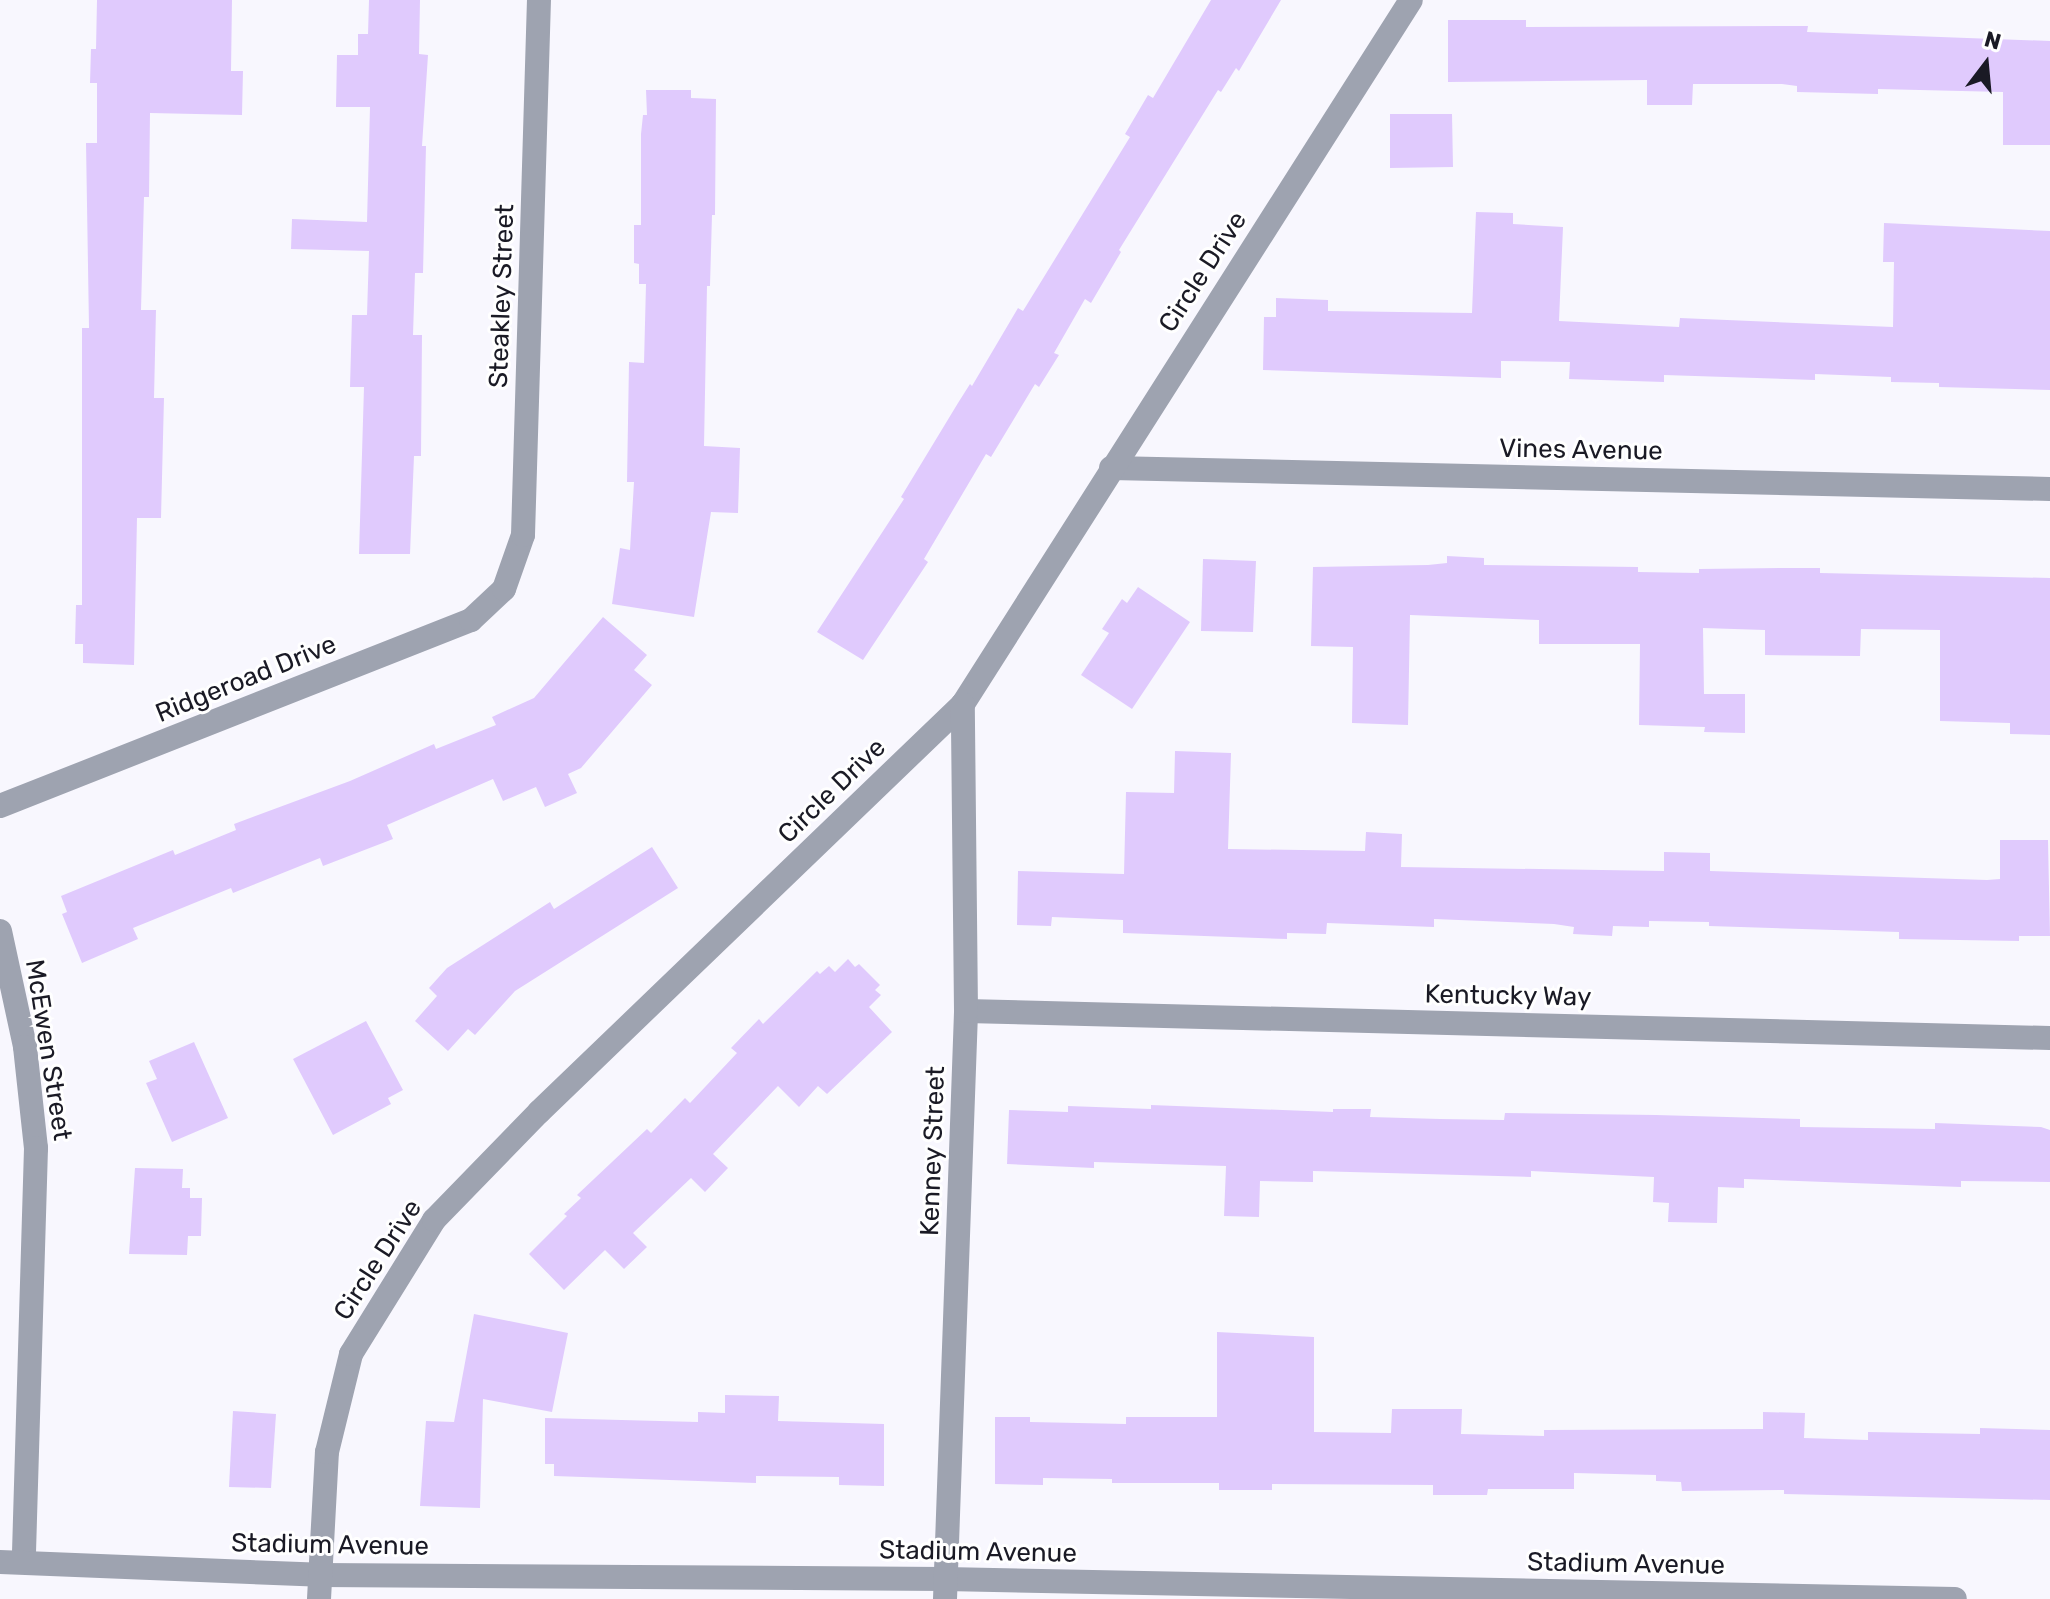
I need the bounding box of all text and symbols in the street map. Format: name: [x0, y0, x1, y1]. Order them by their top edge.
north arrow: [1946, 24, 2026, 104]
text: N: [1981, 25, 2004, 56]
street label: Steakley Street: [483, 203, 521, 389]
street label: Circle Drive: [1152, 206, 1254, 338]
street label: Vines Avenue: [1499, 433, 1663, 467]
street label: Ridgeroad Drive: [151, 629, 341, 729]
street label: Circle Drive: [772, 732, 892, 850]
street label: McEwen Street: [18, 957, 78, 1143]
street label: Kentucky Way: [1424, 979, 1592, 1013]
street label: Kenney Street: [914, 1065, 952, 1237]
street label: Circle Drive: [327, 1194, 429, 1326]
street label: Stadium Avenue: [230, 1528, 430, 1562]
street label: Stadium Avenue: [878, 1535, 1078, 1569]
street label: Stadium Avenue: [1526, 1547, 1726, 1581]

